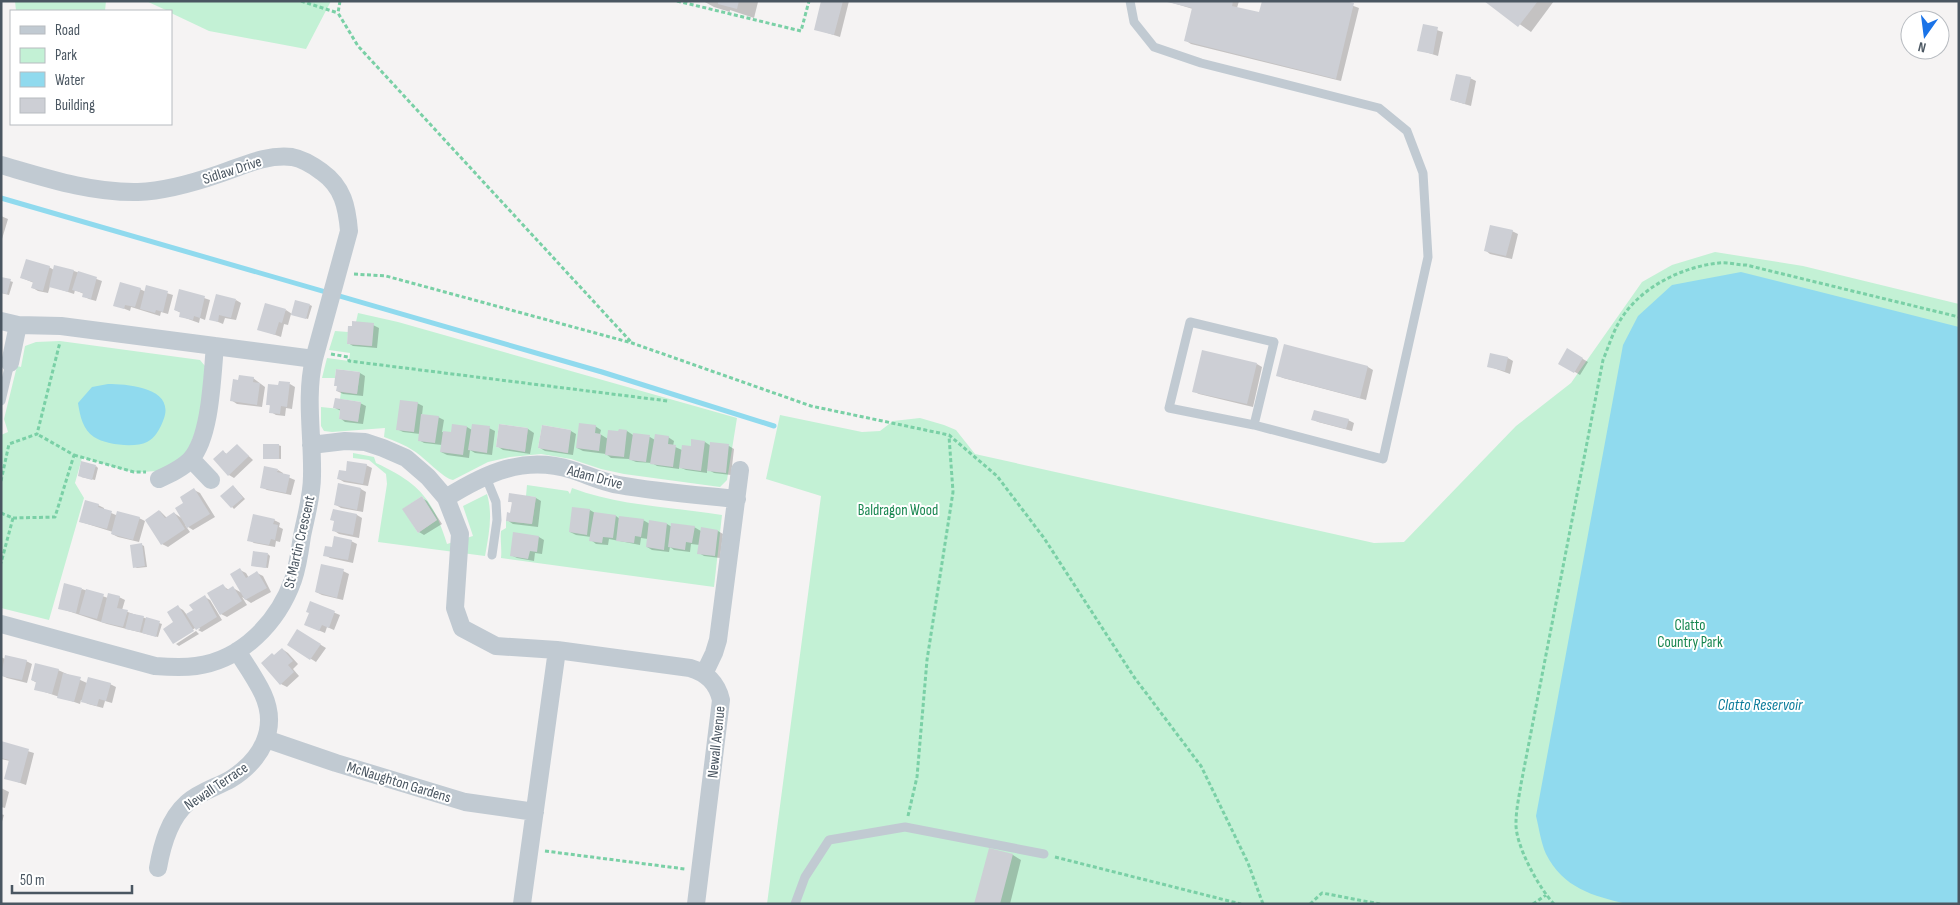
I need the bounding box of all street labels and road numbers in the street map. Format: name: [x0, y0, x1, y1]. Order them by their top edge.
street label: Sidlaw Drive: [200, 152, 264, 189]
street label: Adam Drive: [564, 461, 625, 494]
street label: St Martin Crescent: [280, 494, 319, 590]
street label: Newall Avenue: [703, 705, 730, 779]
street label: Newall Terrace: [181, 758, 252, 815]
street label: McNaughton Gardens: [344, 758, 453, 807]

